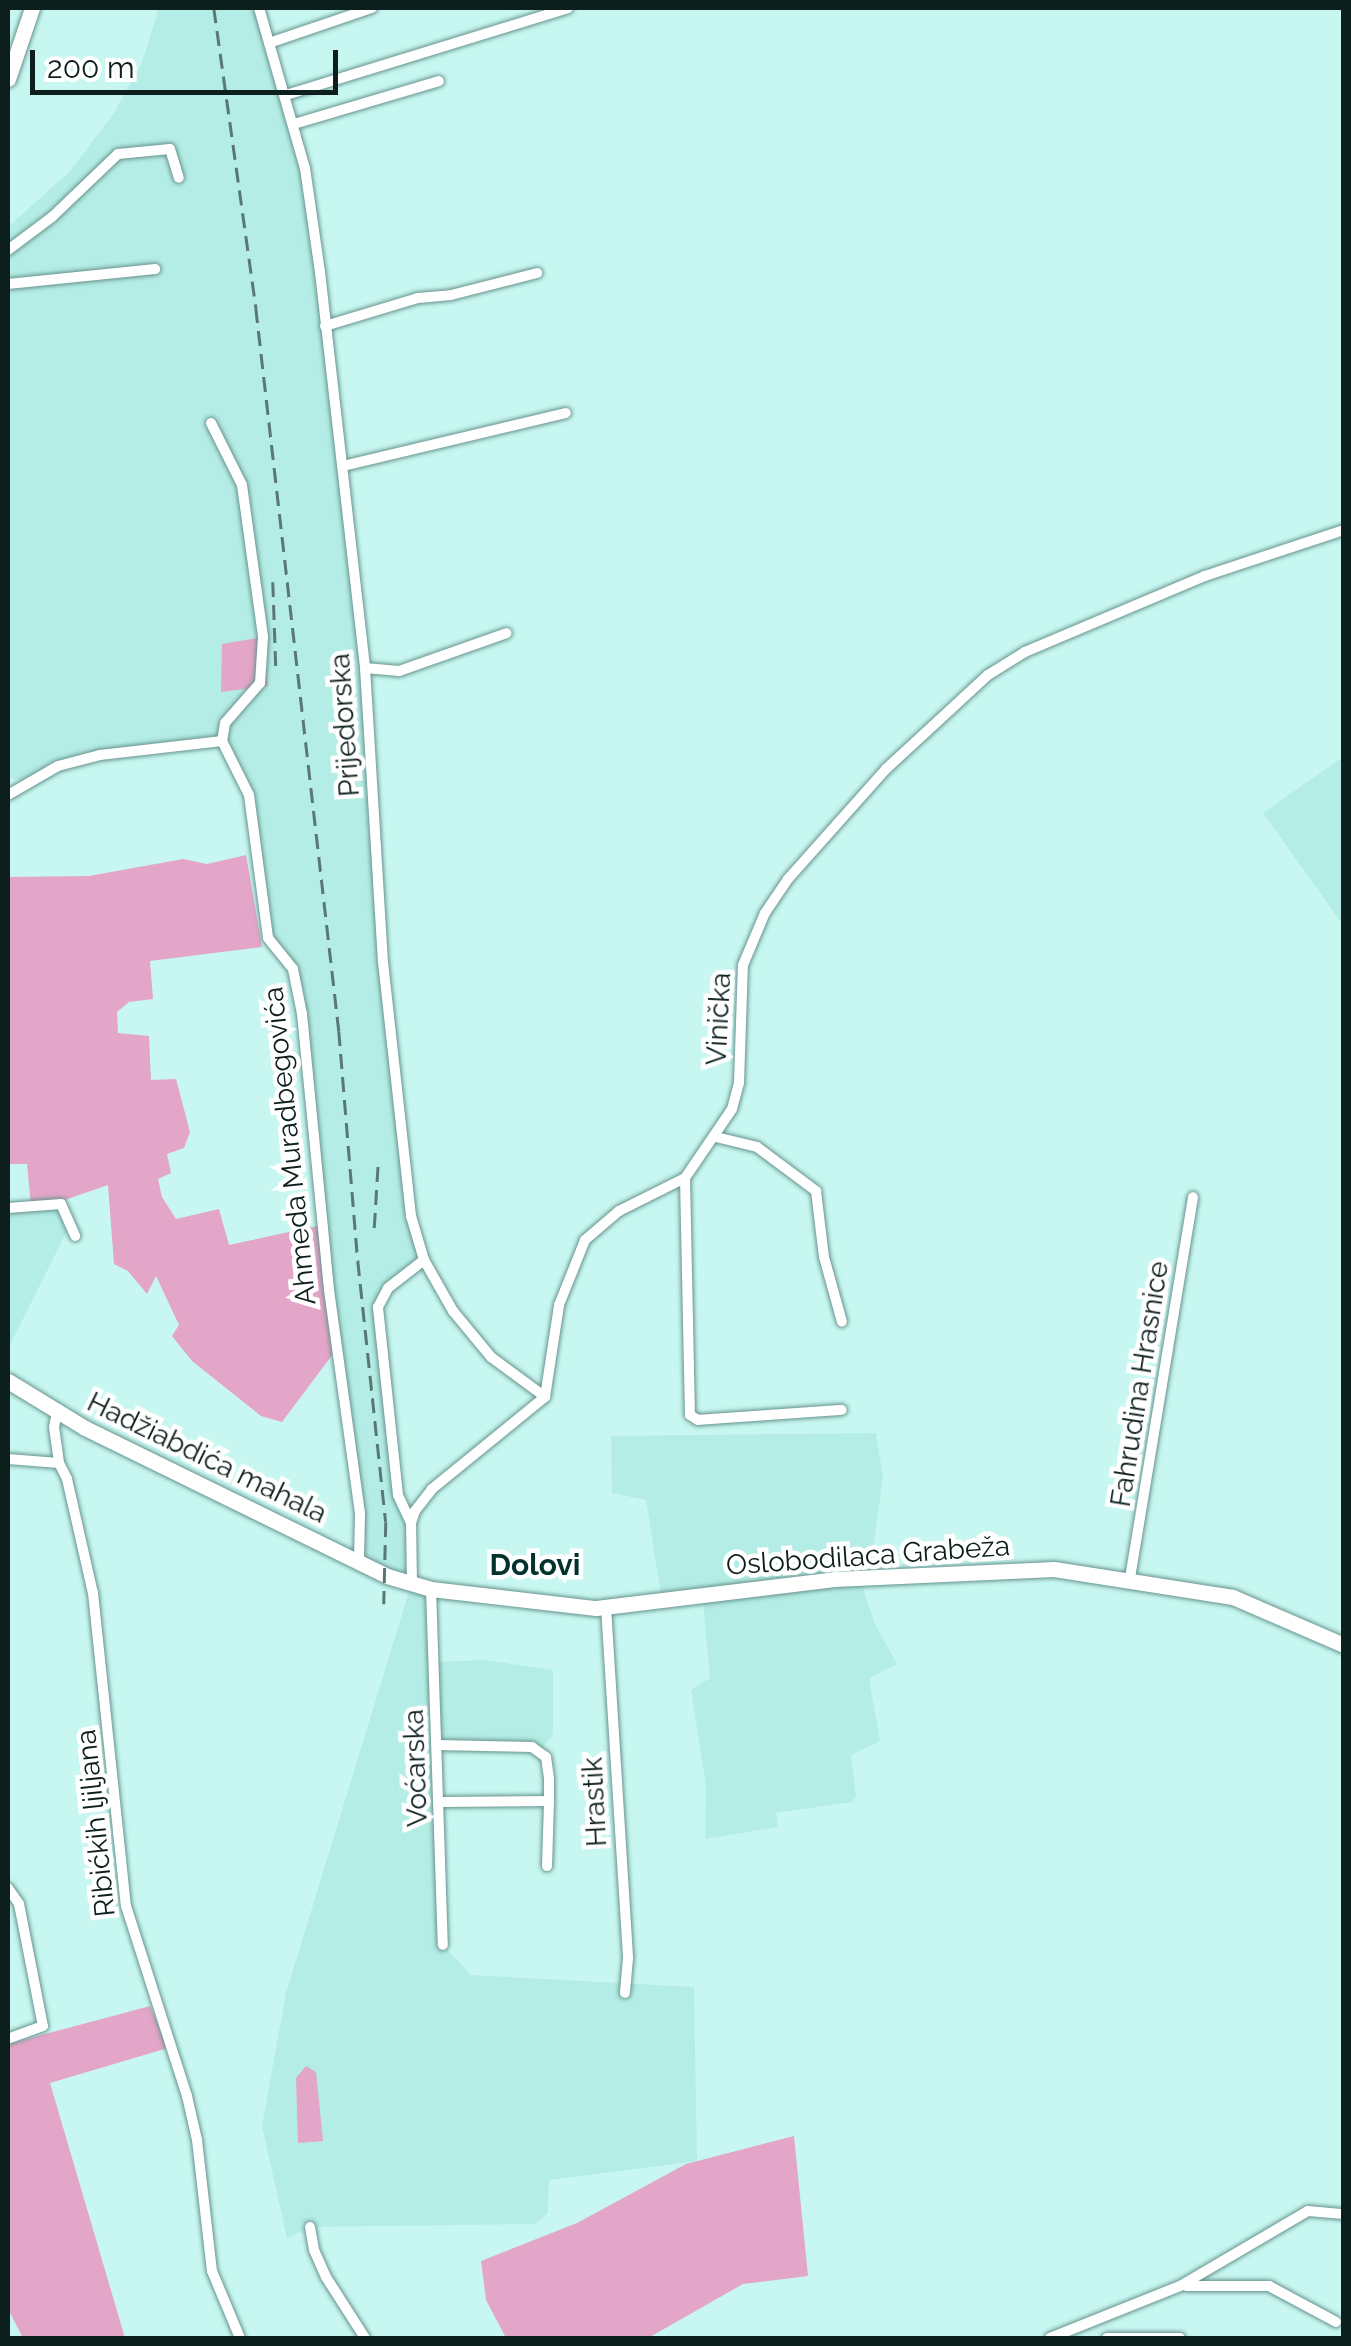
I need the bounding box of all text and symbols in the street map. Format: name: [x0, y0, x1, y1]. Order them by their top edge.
scale bar: [35, 30, 342, 92]
text: 200 m: [47, 50, 135, 85]
street label: Prijedorska: [323, 652, 367, 798]
street label: Vinička: [700, 972, 738, 1066]
street label: Ahmeda Muradbegovića: [257, 985, 323, 1307]
street label: Fahrudina Hrasnice: [1104, 1259, 1176, 1509]
street label: Hadžiabdića mahala: [82, 1385, 332, 1531]
street label: Oslobodilaca Grabeža: [725, 1529, 1011, 1583]
district label: Dolovi: [490, 1547, 580, 1583]
street label: Voćarska: [397, 1709, 435, 1827]
street label: Ribićkih ljiljana: [69, 1728, 123, 1918]
street label: Hrastik: [576, 1756, 614, 1848]

